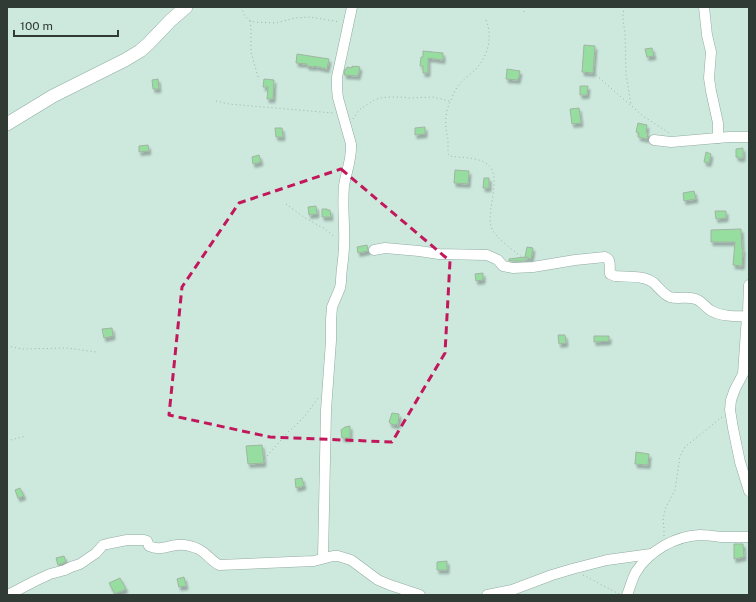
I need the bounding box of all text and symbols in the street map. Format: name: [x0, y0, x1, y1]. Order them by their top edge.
scale bar: [14, 12, 118, 38]
text: 100 m: [20, 19, 53, 33]

